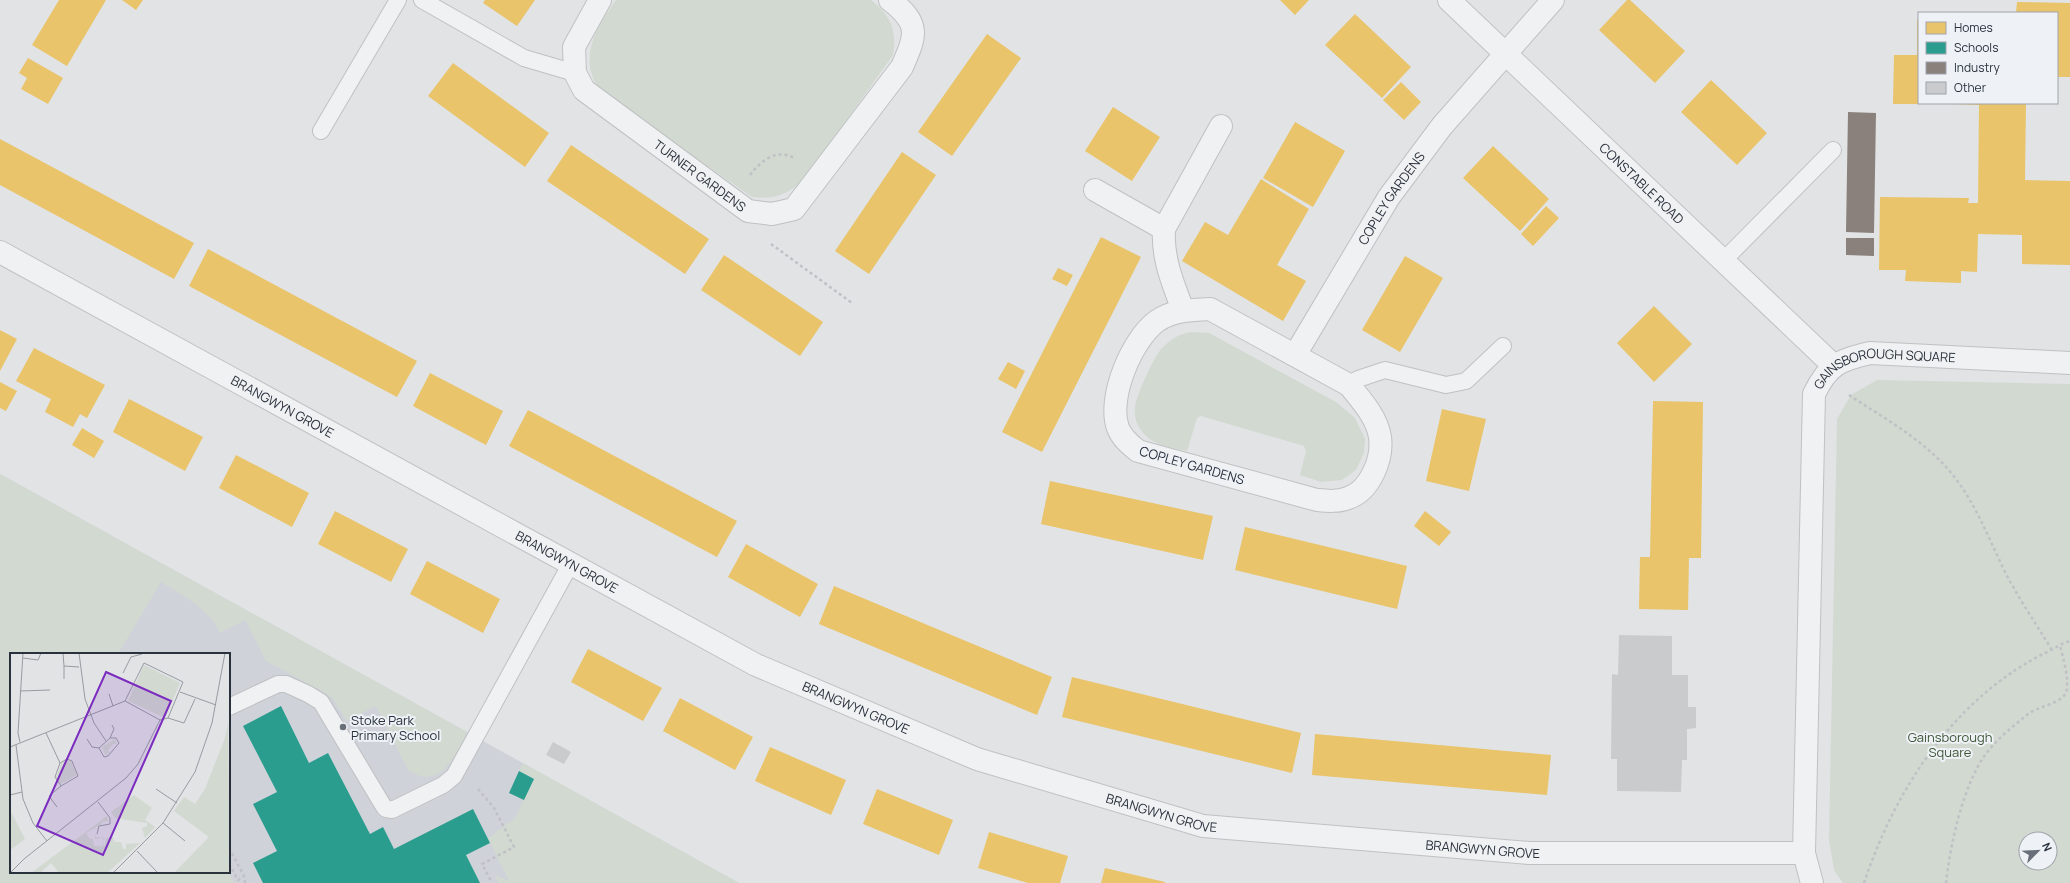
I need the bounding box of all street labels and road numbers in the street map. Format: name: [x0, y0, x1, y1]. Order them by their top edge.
street label: TURNER GARDENS: [650, 135, 750, 216]
street label: CONSTABLE ROAD: [1596, 139, 1688, 228]
street label: COPLEY GARDENS: [1354, 148, 1429, 248]
street label: GAINSBOROUGH SQUARE: [1809, 344, 1956, 392]
street label: BRANGWYN GROVE: [228, 371, 337, 442]
street label: COPLEY GARDENS: [1137, 441, 1247, 489]
street label: BRANGWYN GROVE: [512, 526, 622, 597]
street label: BRANGWYN GROVE: [800, 677, 912, 738]
street label: BRANGWYN GROVE: [1104, 789, 1218, 836]
street label: BRANGWYN GROVE: [1425, 835, 1540, 862]

